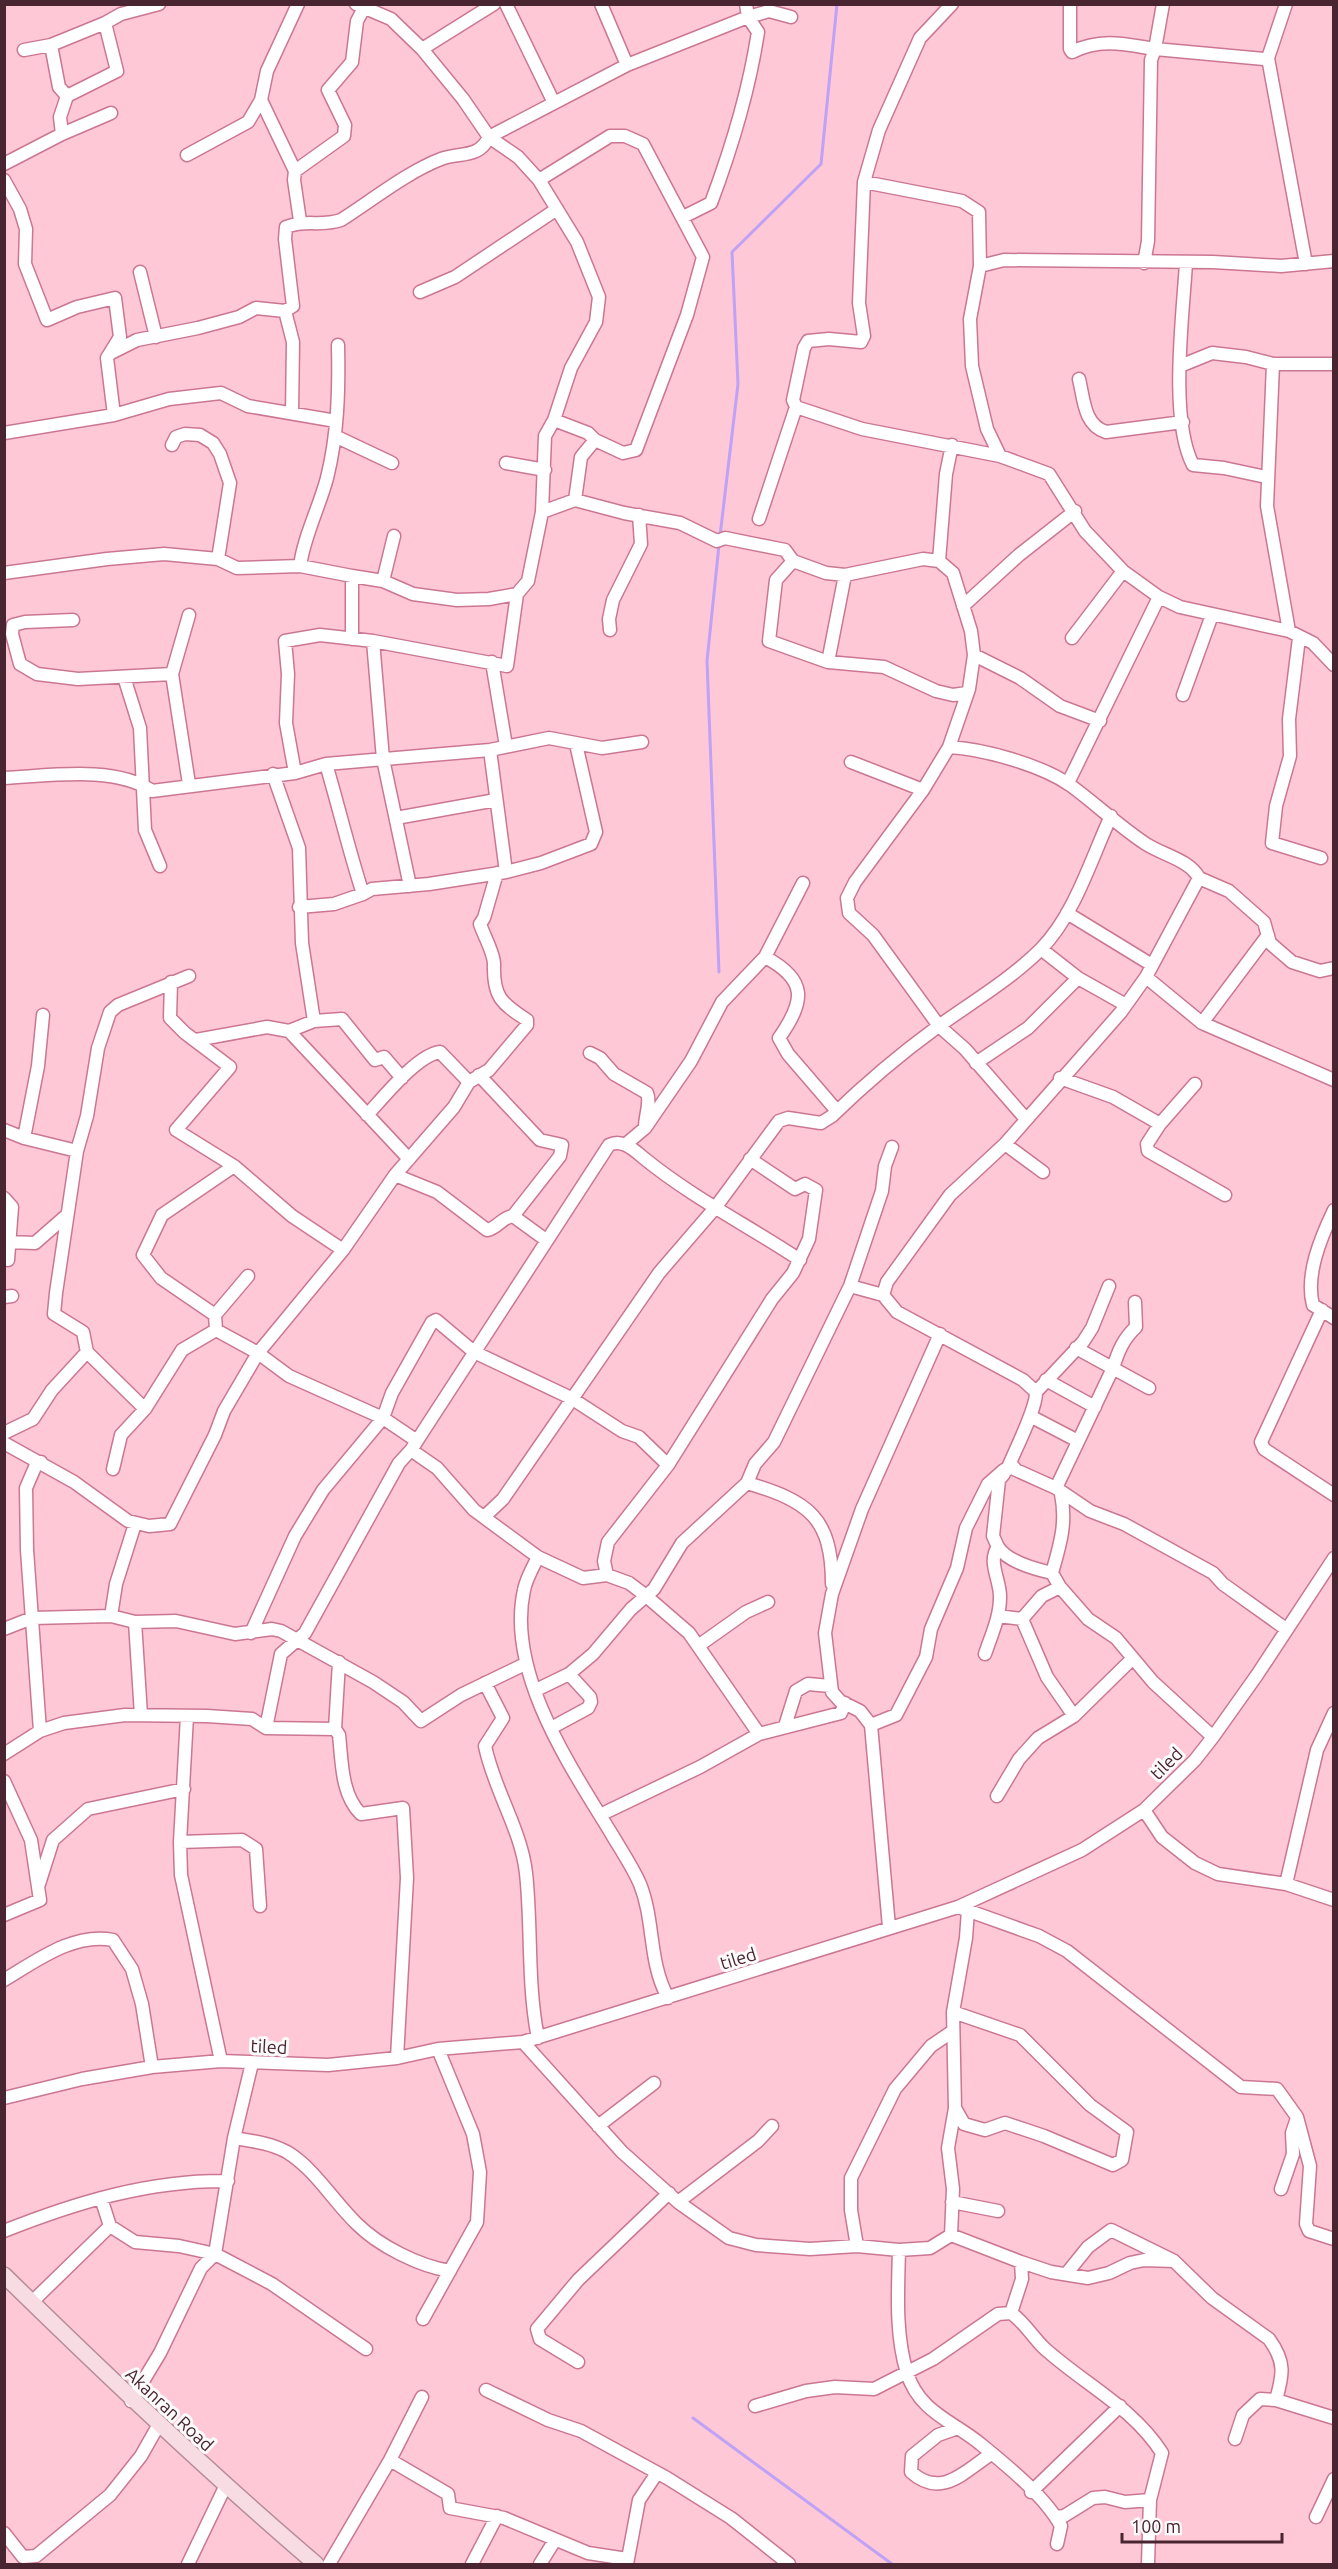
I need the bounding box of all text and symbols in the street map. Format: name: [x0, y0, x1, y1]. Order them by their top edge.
street label: tiled: [1146, 1743, 1186, 1783]
street label: tiled: [718, 1943, 758, 1973]
street label: tiled: [250, 2035, 288, 2057]
street label: Akanran Road: [122, 2363, 218, 2455]
scale bar: [1122, 2506, 1282, 2544]
text: 100 m: [1131, 2516, 1181, 2536]

